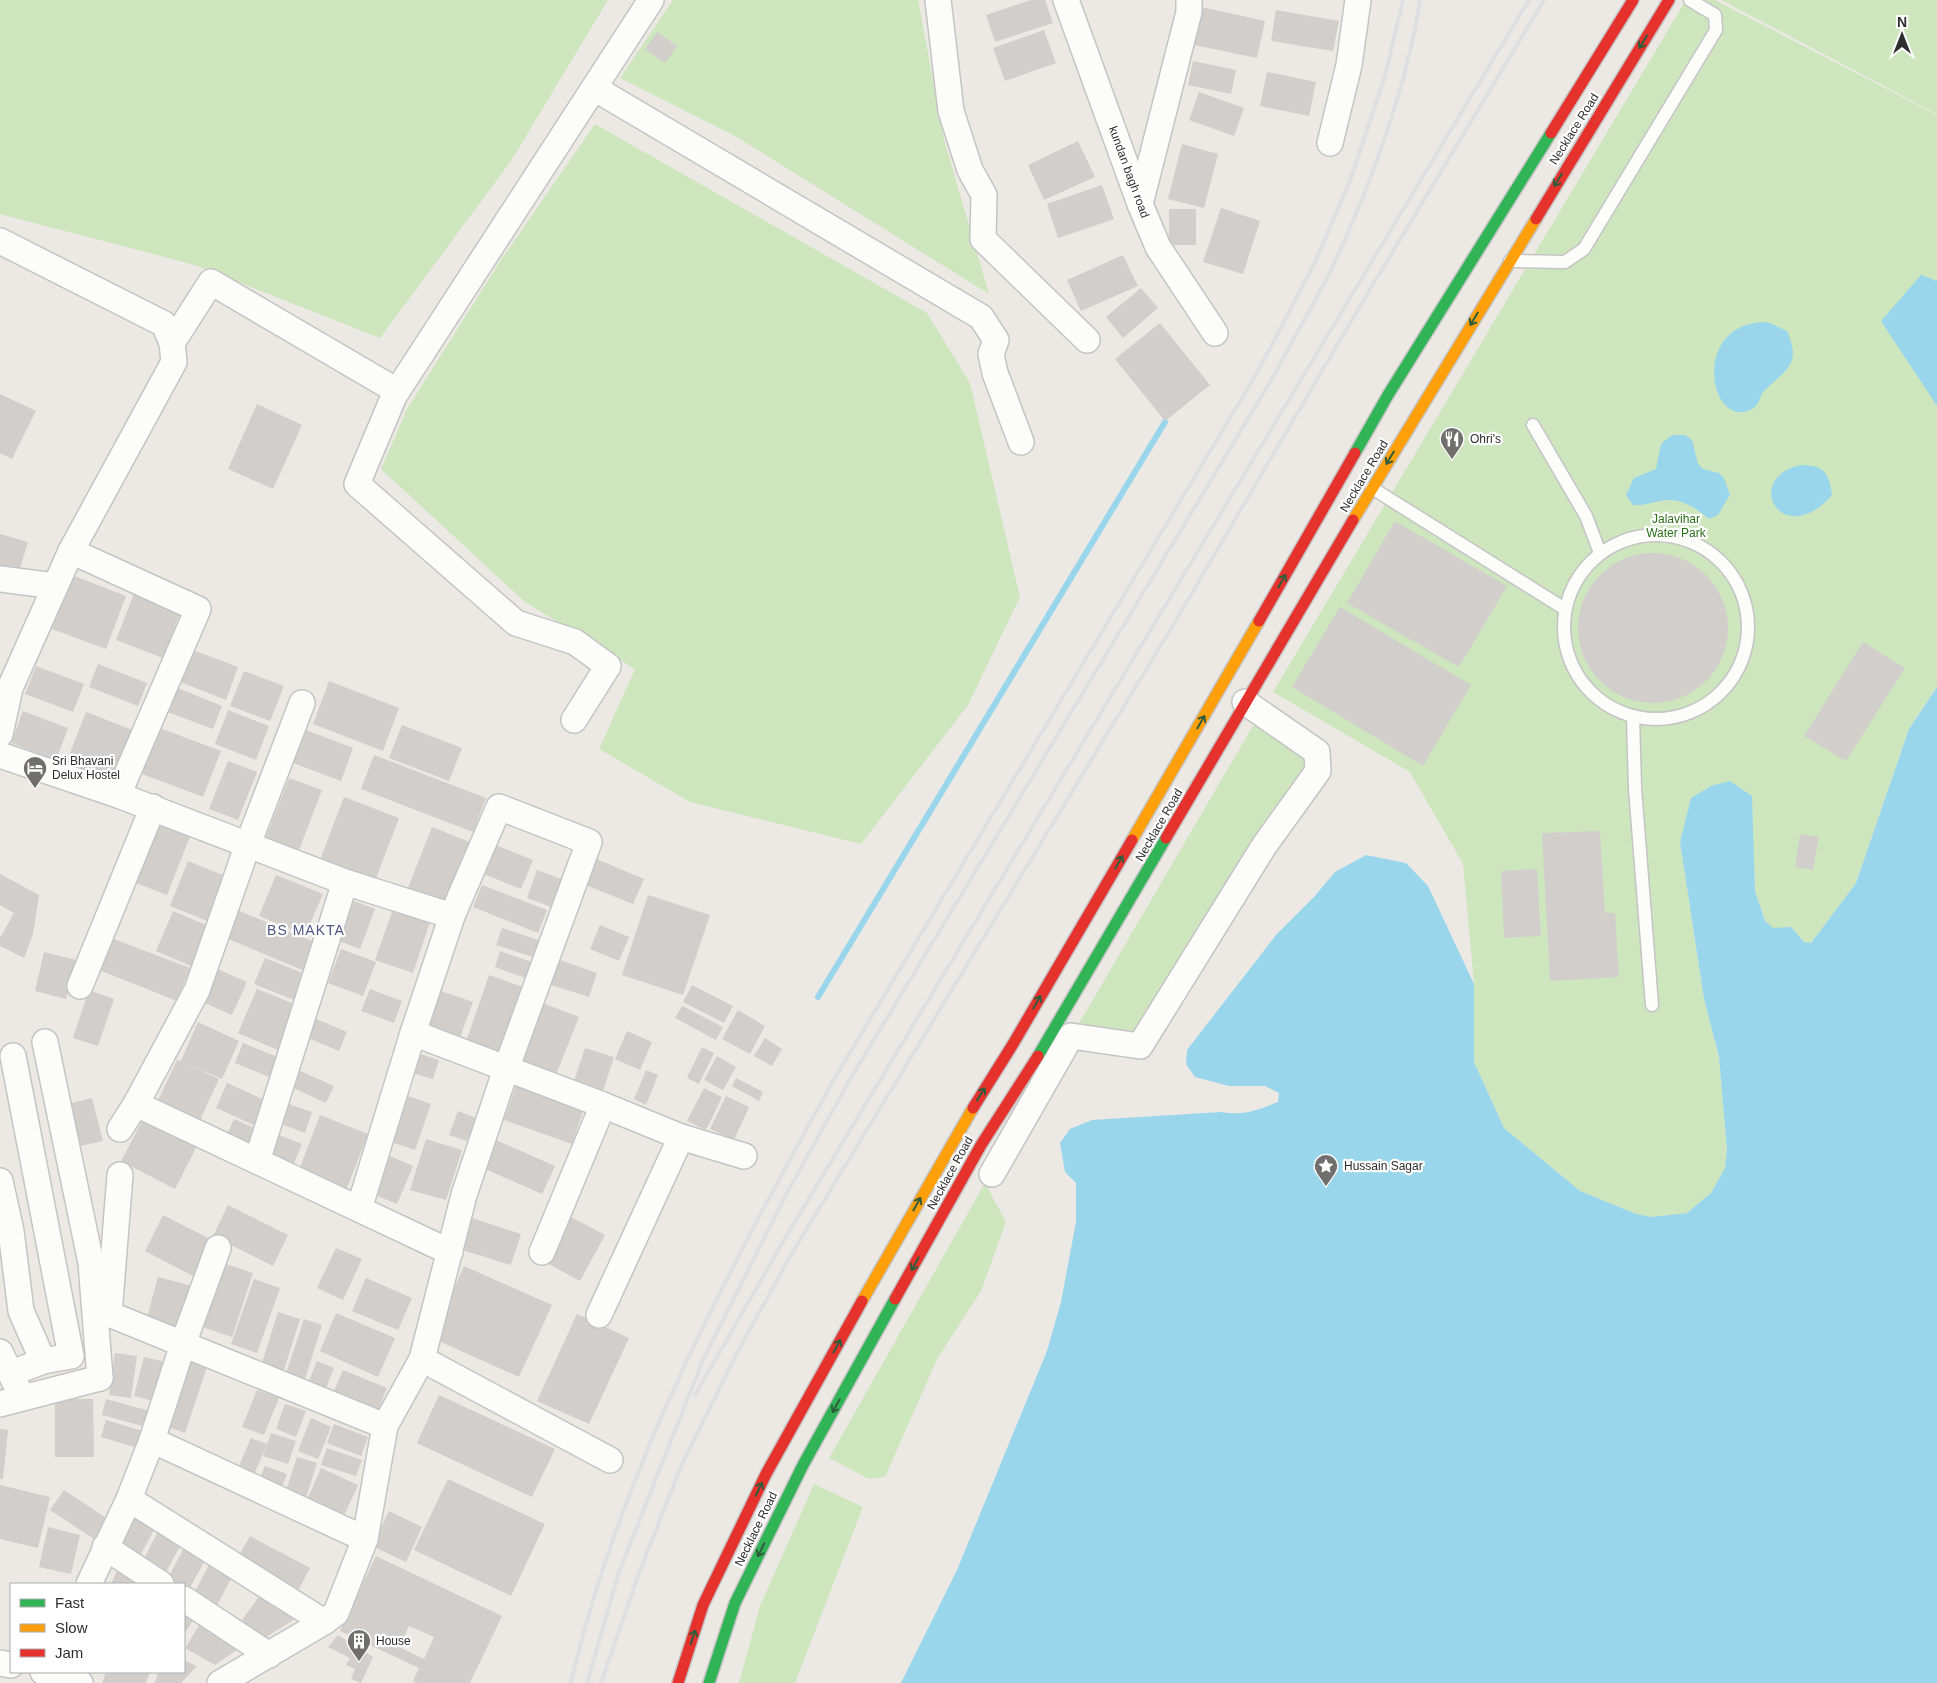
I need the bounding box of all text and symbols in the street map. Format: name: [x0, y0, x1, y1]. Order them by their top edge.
north arrow: [1877, 10, 1927, 60]
text: N: [1897, 14, 1907, 30]
one-way arrow: [1638, 34, 1648, 48]
street label: Necklace Road: [1547, 91, 1601, 167]
street label: kundan bagh road: [1106, 124, 1152, 220]
one-way arrow: [1553, 173, 1564, 187]
one-way arrow: [1468, 311, 1478, 325]
restaurant icon: Ohri's: [1439, 426, 1465, 460]
place label: Ohri's: [1470, 432, 1501, 446]
street label: Necklace Road: [1337, 438, 1391, 514]
one-way arrow: [1385, 451, 1395, 465]
park label: Jalavihar Water Park: [1646, 512, 1707, 540]
one-way arrow: [1278, 574, 1288, 588]
one-way arrow: [1197, 715, 1207, 729]
place label: Sri Bhavani Delux Hostel: [52, 754, 120, 782]
hotel icon: Sri Bhavani Delux Hostel: [22, 755, 48, 789]
street label: Necklace Road: [1133, 786, 1185, 864]
one-way arrow: [1115, 855, 1125, 869]
district label: BS MAKTA: [267, 922, 345, 938]
one-way arrow: [1033, 996, 1043, 1010]
one-way arrow: [976, 1088, 986, 1102]
street label: Necklace Road: [924, 1134, 976, 1212]
place icon: Hussain Sagar: [1313, 1153, 1339, 1187]
place label: Hussain Sagar: [1344, 1159, 1423, 1173]
one-way arrow: [912, 1198, 922, 1212]
one-way arrow: [910, 1257, 920, 1272]
one-way arrow: [833, 1339, 843, 1354]
one-way arrow: [830, 1399, 840, 1413]
one-way arrow: [754, 1481, 764, 1496]
street label: Necklace Road: [732, 1489, 780, 1569]
one-way arrow: [756, 1542, 765, 1557]
legend: [10, 1583, 185, 1673]
text: Fast: [55, 1594, 85, 1611]
text: Slow: [55, 1619, 88, 1636]
building icon: House: [346, 1628, 372, 1662]
one-way arrow: [689, 1629, 698, 1645]
place label: House: [376, 1634, 411, 1648]
text: Jam: [55, 1644, 83, 1661]

